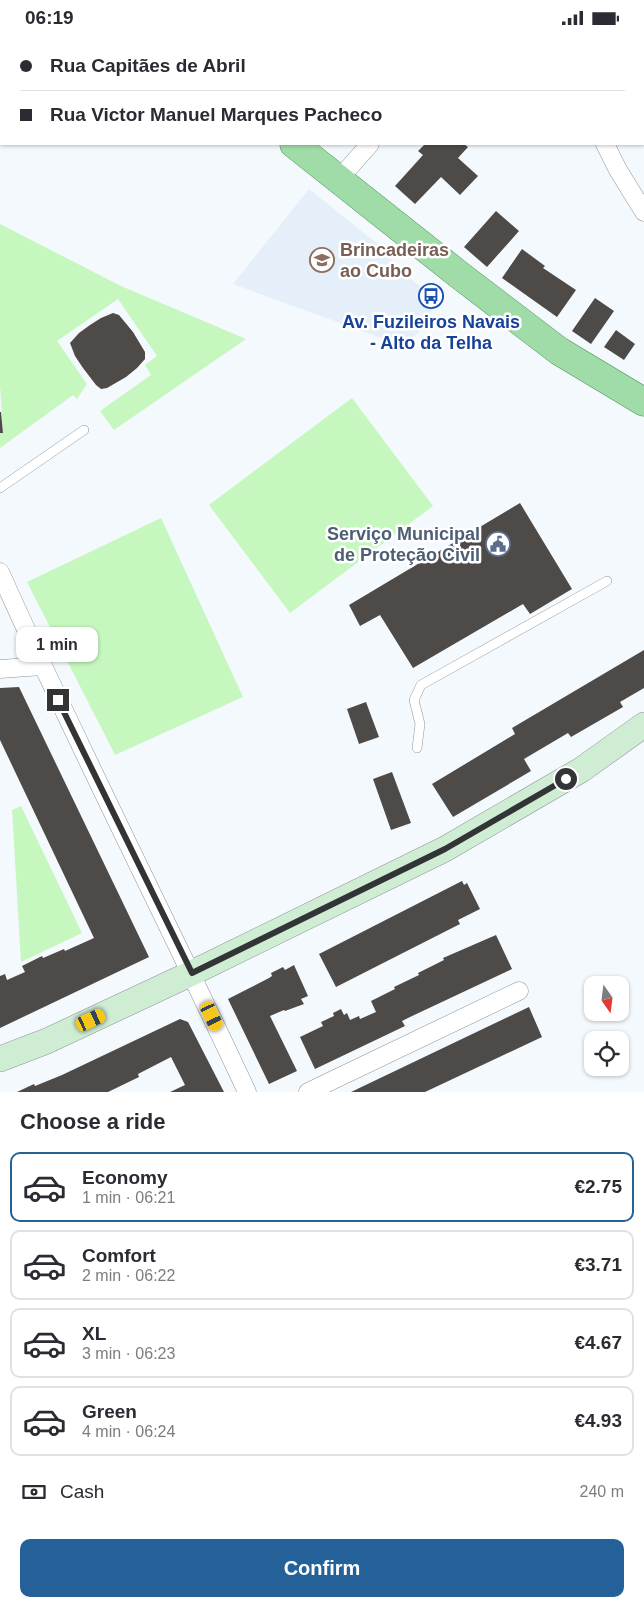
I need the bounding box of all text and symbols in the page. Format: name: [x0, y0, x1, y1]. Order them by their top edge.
text: 06:19: [25, 7, 74, 28]
text: Rua Capitães de Abril: [50, 55, 246, 76]
text: Rua Victor Manuel Marques Pacheco: [50, 104, 382, 125]
place label: Brincadeiras ao Cubo: [340, 240, 449, 281]
school or university icon: Brincadeiras ao Cubo: [309, 247, 335, 273]
bus stop icon: Av. Fuzileiros Navais - Alto da Telha: [418, 283, 444, 309]
place label: Av. Fuzileiros Navais - Alto da Telha: [342, 312, 520, 353]
place label: Serviço Municipal de Proteção Civil: [327, 524, 480, 565]
public building icon: Serviço Municipal de Proteção Civil: [485, 531, 511, 557]
callout: 1 min: [17, 627, 99, 663]
text: 1 min: [36, 636, 78, 653]
route end: [47, 689, 69, 711]
route start: [555, 768, 577, 790]
north arrow: [584, 976, 629, 1021]
map controls: [584, 976, 629, 1076]
car: [198, 999, 225, 1033]
car: [74, 1007, 107, 1033]
button: locate: [584, 1031, 629, 1076]
text: Choose a ride: [20, 1109, 165, 1134]
icon: car: [22, 1165, 67, 1210]
text: Economy: [82, 1167, 168, 1188]
text: €2.75: [574, 1176, 622, 1197]
text: 1 min · 06:21: [82, 1189, 175, 1206]
icon: car: [22, 1243, 67, 1288]
text: Comfort: [82, 1245, 156, 1266]
text: €3.71: [574, 1254, 622, 1275]
text: 2 min · 06:22: [82, 1267, 175, 1284]
icon: car: [22, 1321, 67, 1366]
text: XL: [82, 1323, 106, 1344]
text: €4.67: [574, 1332, 622, 1353]
text: 3 min · 06:23: [82, 1345, 175, 1362]
icon: car: [22, 1399, 67, 1444]
text: Green: [82, 1401, 137, 1422]
text: €4.93: [574, 1410, 622, 1431]
text: 4 min · 06:24: [82, 1423, 175, 1440]
icon: cash: [20, 1478, 48, 1506]
text: Cash: [60, 1481, 104, 1502]
text: 240 m: [580, 1483, 624, 1500]
button: Confirm: [20, 1539, 624, 1597]

